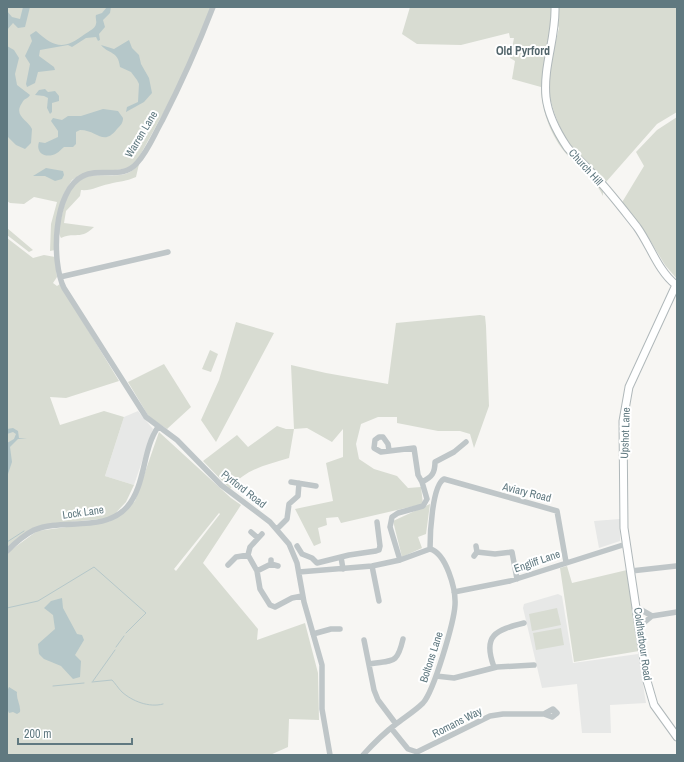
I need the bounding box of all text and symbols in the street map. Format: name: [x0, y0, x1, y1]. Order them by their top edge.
district label: Old Pyrford: [496, 43, 550, 59]
street label: Warren Lane: [122, 108, 160, 160]
street label: Church Hill: [566, 146, 606, 188]
street label: Upshot Lane: [617, 407, 633, 459]
street label: Pyrford Road: [219, 467, 269, 511]
street label: Aviary Road: [500, 479, 553, 505]
street label: Lock Lane: [61, 502, 105, 522]
street label: Engliff Lane: [512, 547, 562, 575]
street label: Coldharbour Road: [631, 607, 655, 681]
street label: Boltons Lane: [416, 630, 446, 684]
street label: Romans Way: [430, 703, 485, 740]
scale bar: [18, 720, 132, 746]
text: 200 m: [24, 726, 51, 742]

